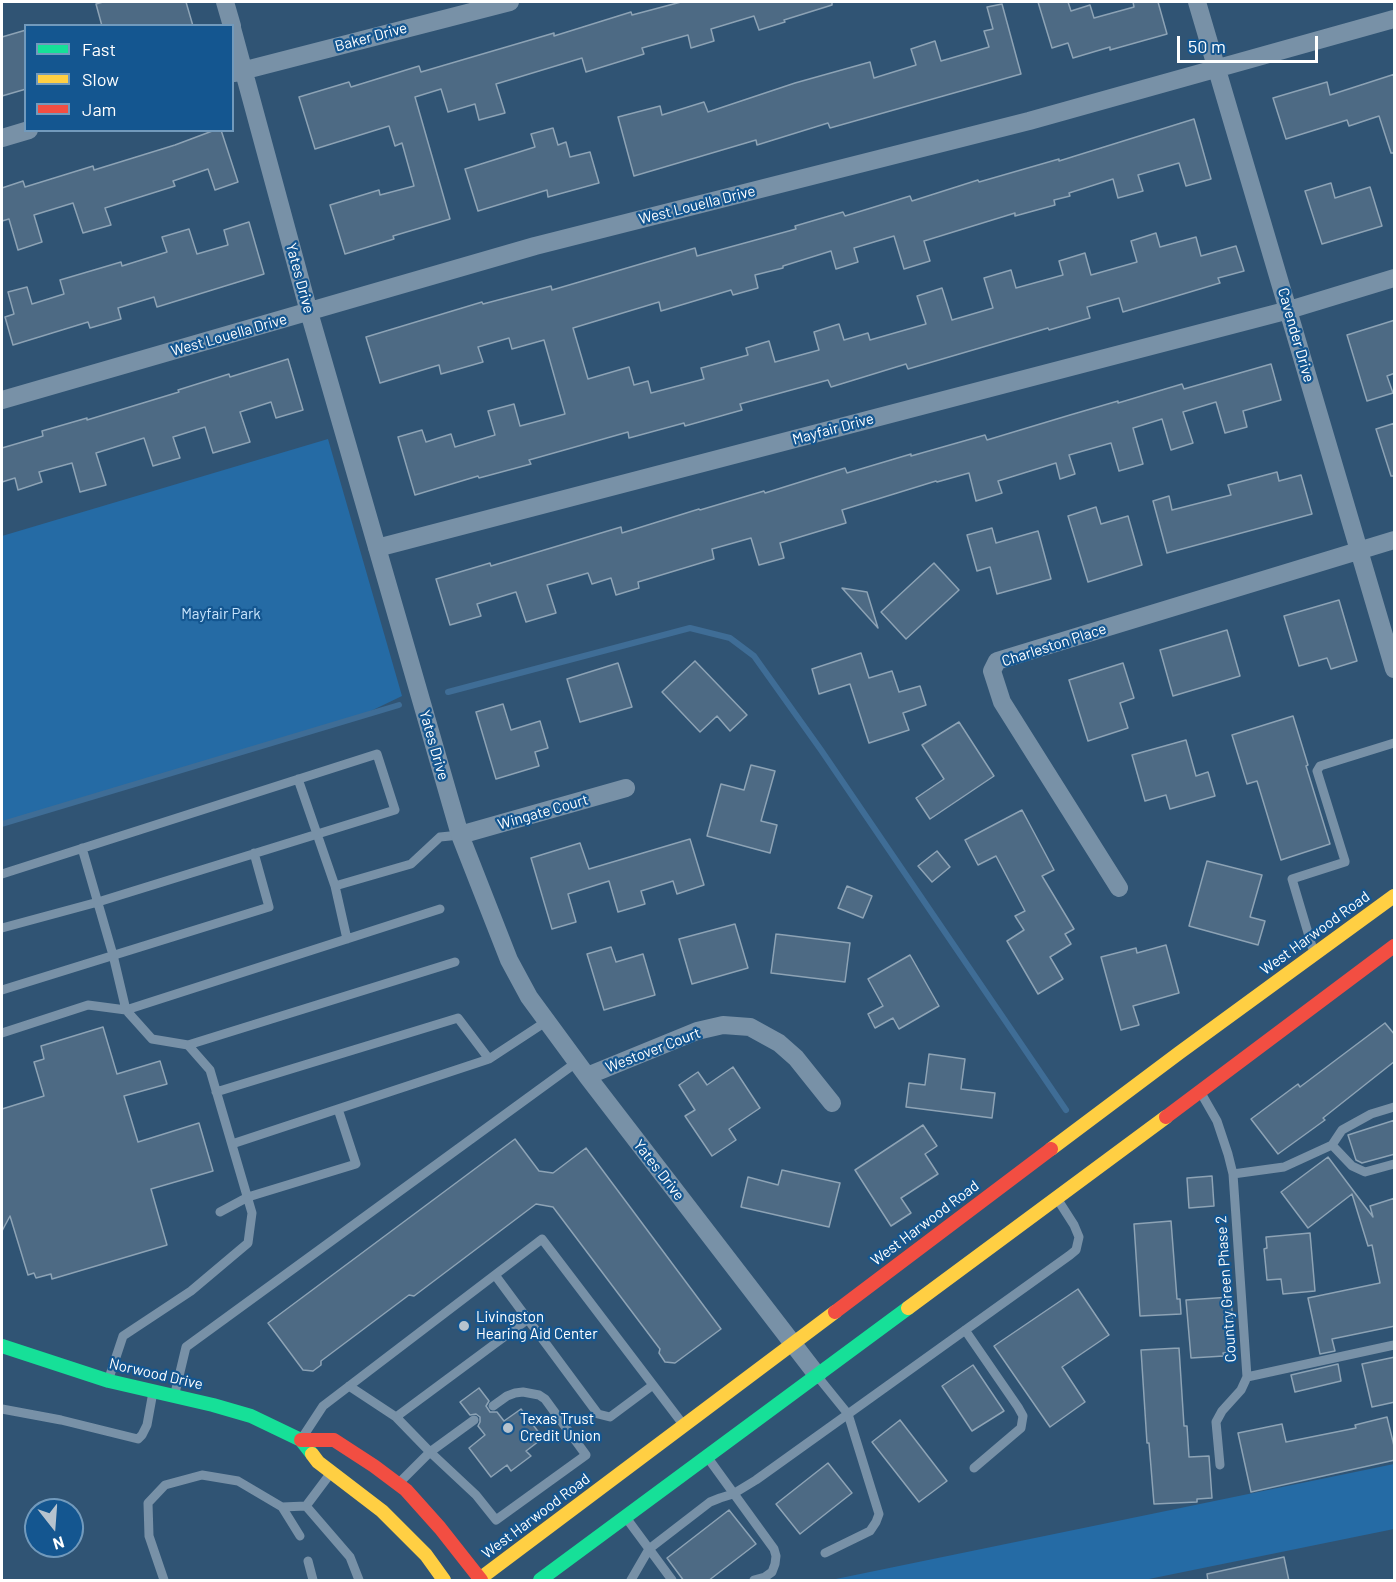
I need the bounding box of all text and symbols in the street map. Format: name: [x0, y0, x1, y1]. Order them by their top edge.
street label: Baker Drive: [333, 19, 409, 55]
legend: [24, 24, 234, 132]
scale bar: [1180, 24, 1321, 62]
text: 50 m: [1188, 35, 1226, 57]
text: Fast: [82, 38, 116, 60]
text: Slow: [82, 68, 119, 90]
text: Jam: [82, 98, 116, 120]
street label: West Louella Drive: [637, 182, 757, 228]
street label: Yates Drive: [282, 241, 318, 315]
street label: Cavender Drive: [1274, 286, 1318, 384]
street label: West Louella Drive: [169, 310, 289, 360]
street label: Mayfair Drive: [790, 409, 876, 449]
park label: Mayfair Park: [181, 605, 261, 623]
street label: Charleston Place: [999, 620, 1109, 670]
street label: Yates Drive: [415, 708, 453, 782]
street label: Wingate Court: [496, 790, 590, 834]
street label: West Harwood Road: [1257, 887, 1373, 979]
street label: Westover Court: [603, 1024, 703, 1076]
street label: Yates Drive: [630, 1136, 688, 1204]
street label: West Harwood Road: [867, 1177, 983, 1269]
street label: Country Green Phase 2: [1212, 1215, 1240, 1363]
place label: Livingston Hearing Aid Center: [476, 1308, 598, 1343]
marker: Livingston Hearing Aid Center: [457, 1319, 471, 1333]
street label: Norwood Drive: [107, 1354, 205, 1394]
place label: Texas Trust Credit Union: [520, 1410, 601, 1445]
marker: Texas Trust Credit Union: [501, 1421, 515, 1435]
street label: West Harwood Road: [478, 1470, 594, 1562]
north arrow: [24, 1498, 84, 1558]
text: N: [51, 1533, 67, 1554]

